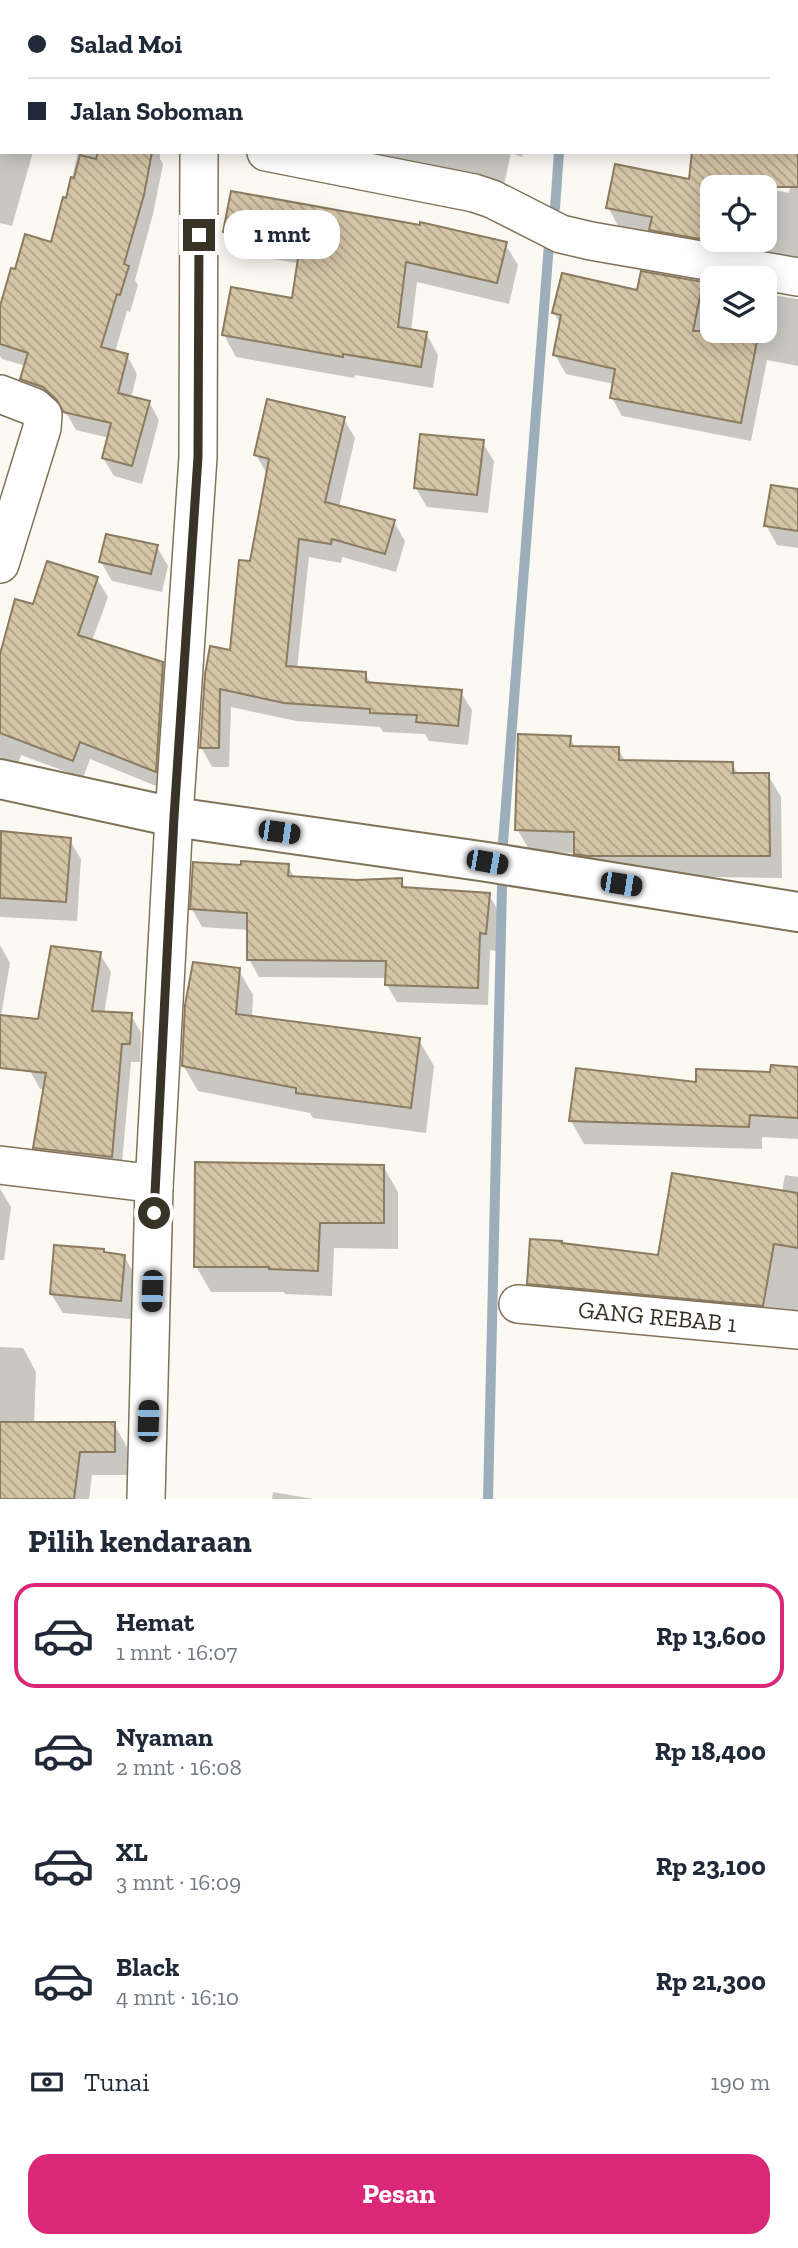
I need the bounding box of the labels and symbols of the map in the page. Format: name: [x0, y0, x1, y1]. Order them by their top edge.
callout: 1 mnt: [224, 210, 339, 260]
route end: [183, 219, 215, 251]
car: [257, 819, 302, 845]
car: [465, 848, 510, 876]
car: [599, 870, 644, 898]
route start: [138, 1197, 170, 1229]
car: [141, 1270, 164, 1312]
street label: GANG REBAB 1: [577, 1295, 738, 1338]
car: [137, 1400, 160, 1442]

